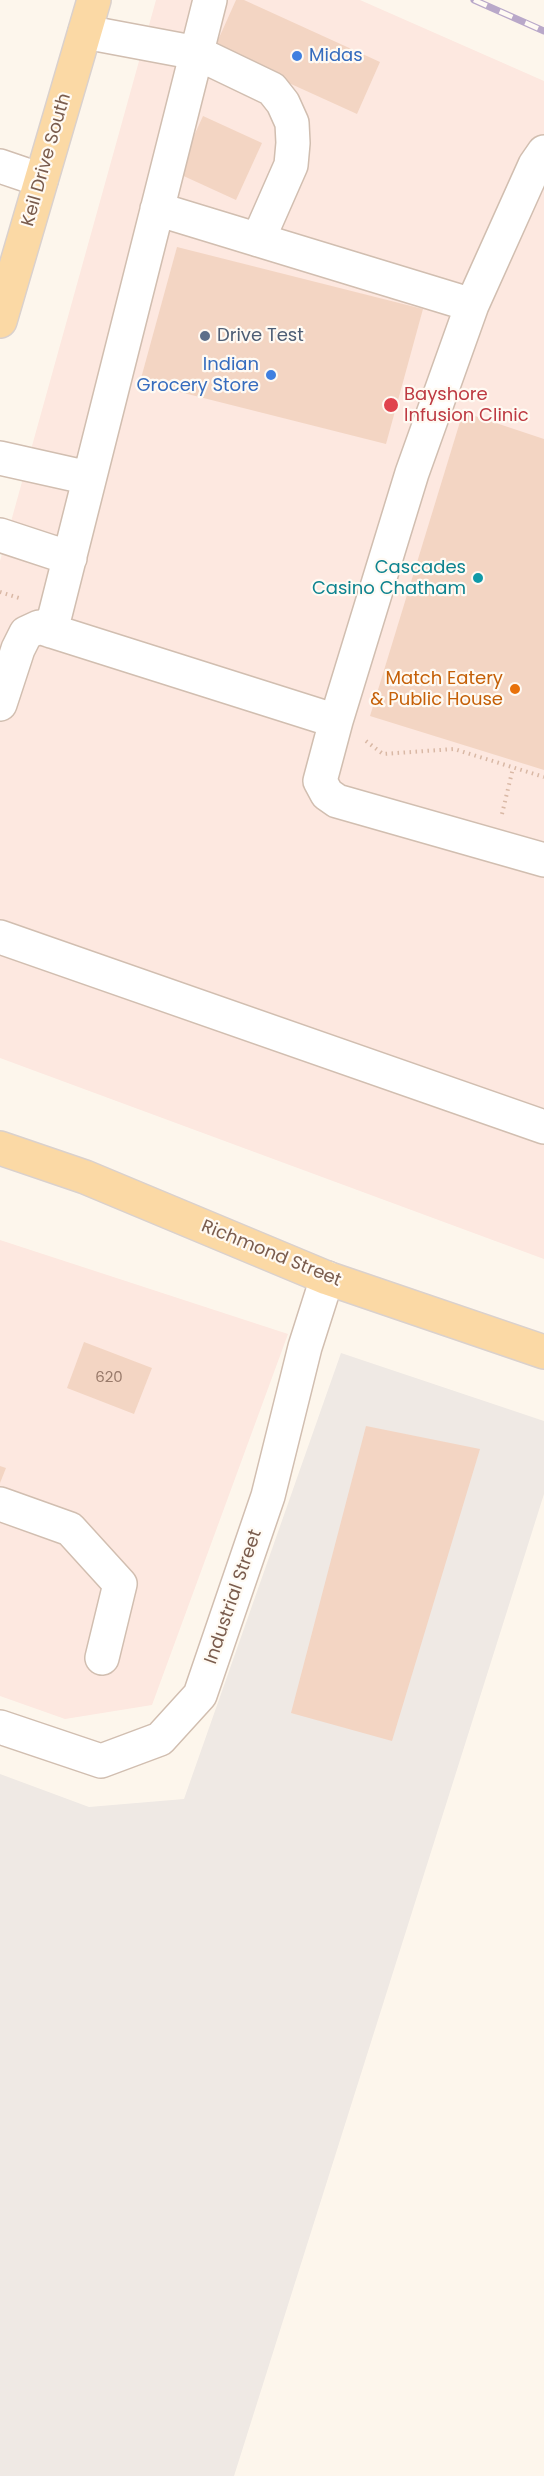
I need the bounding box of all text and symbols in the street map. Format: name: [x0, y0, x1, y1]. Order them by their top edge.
place label: Midas: [309, 45, 363, 67]
marker: Midas: [290, 49, 304, 63]
street label: Keil Drive South: [18, 91, 76, 229]
place label: Drive Test: [217, 325, 304, 347]
marker: Drive Test: [198, 329, 212, 343]
place label: Indian Grocery Store: [137, 354, 259, 397]
marker: Indian Grocery Store: [264, 368, 278, 382]
place label: Bayshore Infusion Clinic: [404, 384, 529, 426]
marker: Bayshore Infusion Clinic: [382, 396, 400, 414]
place label: Cascades Casino Chatham: [312, 557, 466, 600]
marker: Cascades Casino Chatham: [471, 571, 485, 585]
place label: Match Eatery & Public House: [370, 668, 503, 710]
marker: Match Eatery & Public House: [508, 682, 522, 696]
street label: Richmond Street: [198, 1216, 344, 1292]
house number: 620: [95, 1369, 123, 1387]
street label: Industrial Street: [201, 1527, 267, 1667]

